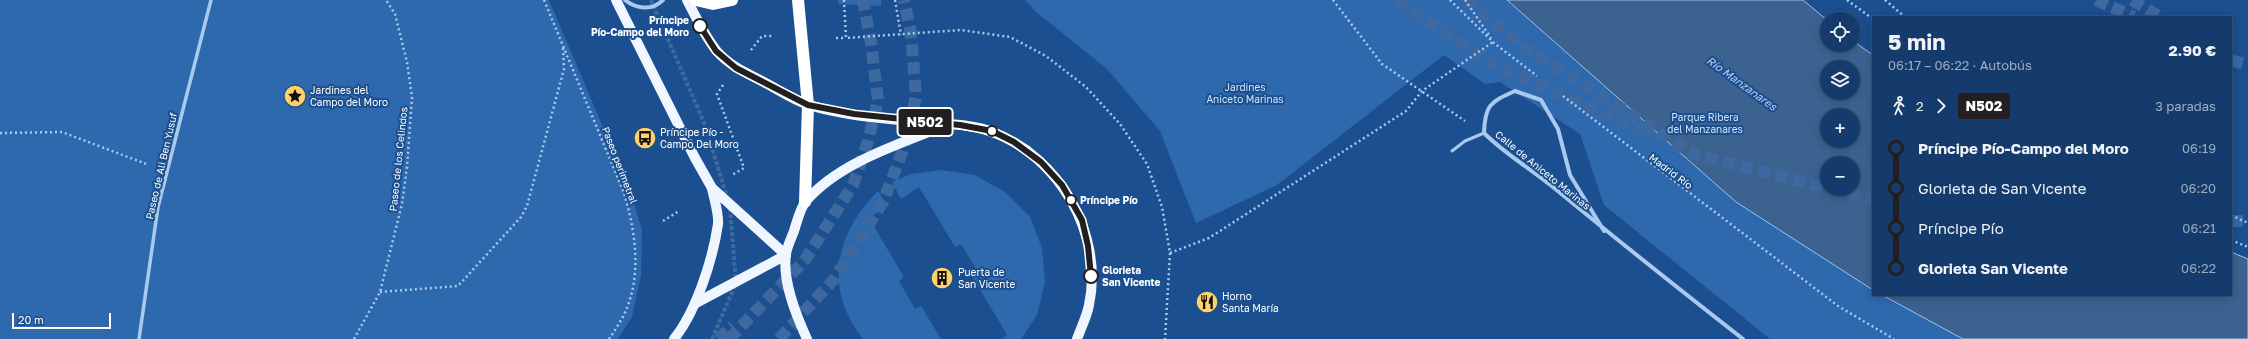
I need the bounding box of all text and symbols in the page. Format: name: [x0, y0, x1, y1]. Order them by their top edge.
map controls: [1820, 12, 1860, 196]
button: locate: [1820, 12, 1860, 52]
place label: Príncipe Pío-Campo del Moro: [591, 14, 689, 38]
marker: Príncipe Pío-Campo del Moro: [692, 18, 708, 34]
text: 5 min: [1888, 28, 1946, 55]
text: 2.90 €: [2168, 41, 2216, 59]
water label: Río Manzanares: [1704, 53, 1781, 113]
text: 06:17 – 06:22 · Autobús: [1888, 57, 2032, 73]
button: layers: [1820, 60, 1860, 100]
park label: Jardines Aniceto Marinas: [1206, 81, 1284, 105]
place icon: Jardines del Campo del Moro: [282, 83, 308, 109]
place label: Jardines del Campo del Moro: [310, 84, 388, 108]
icon: walk: [1888, 95, 1910, 117]
icon: forward: [1930, 95, 1952, 117]
text: N502: [1966, 97, 2002, 114]
text: 2: [1916, 98, 1924, 114]
text: 3 paradas: [2155, 98, 2216, 114]
street label: Paseo de los Celindos: [387, 106, 409, 212]
button: +: [1820, 108, 1860, 148]
line badge: N502: [897, 109, 953, 135]
street label: Paseo de Ali Ben Yusuf: [143, 111, 179, 220]
park label: Parque Ribera del Manzanares: [1667, 111, 1743, 135]
text: N502: [907, 113, 943, 130]
street label: Paseo perimetral: [600, 125, 640, 205]
bus stop icon: Príncipe Pío - Campo Del Moro: [632, 125, 658, 151]
unlabelled marker: [986, 125, 998, 137]
place label: Príncipe Pío - Campo Del Moro: [660, 126, 739, 150]
street label: Calle de Aniceto Marinas: [1493, 128, 1593, 212]
text: Príncipe Pío-Campo del Moro: [1918, 139, 2129, 157]
text: 06:19: [2182, 140, 2216, 156]
street label: Madrid Río: [1647, 151, 1695, 191]
button: −: [1820, 156, 1860, 196]
text: Glorieta de San Vicente: [1918, 179, 2086, 197]
text: 06:20: [2181, 180, 2216, 196]
marker: Príncipe Pío: [1065, 194, 1077, 206]
place label: Príncipe Pío: [1080, 194, 1138, 206]
text: Príncipe Pío: [1918, 219, 2004, 237]
text: 06:21: [2182, 220, 2216, 236]
text: Glorieta San Vicente: [1918, 259, 2068, 277]
text: 06:22: [2181, 260, 2216, 276]
place label: Glorieta San Vicente: [1102, 264, 1161, 288]
building icon: Puerta de San Vicente: [929, 265, 955, 291]
place label: Puerta de San Vicente: [958, 266, 1015, 290]
marker: Glorieta San Vicente: [1083, 268, 1099, 284]
restaurant icon: Horno Santa María: [1194, 289, 1220, 315]
place label: Horno Santa María: [1222, 290, 1279, 314]
scale bar: [12, 311, 111, 330]
text: 20 m: [18, 313, 44, 326]

